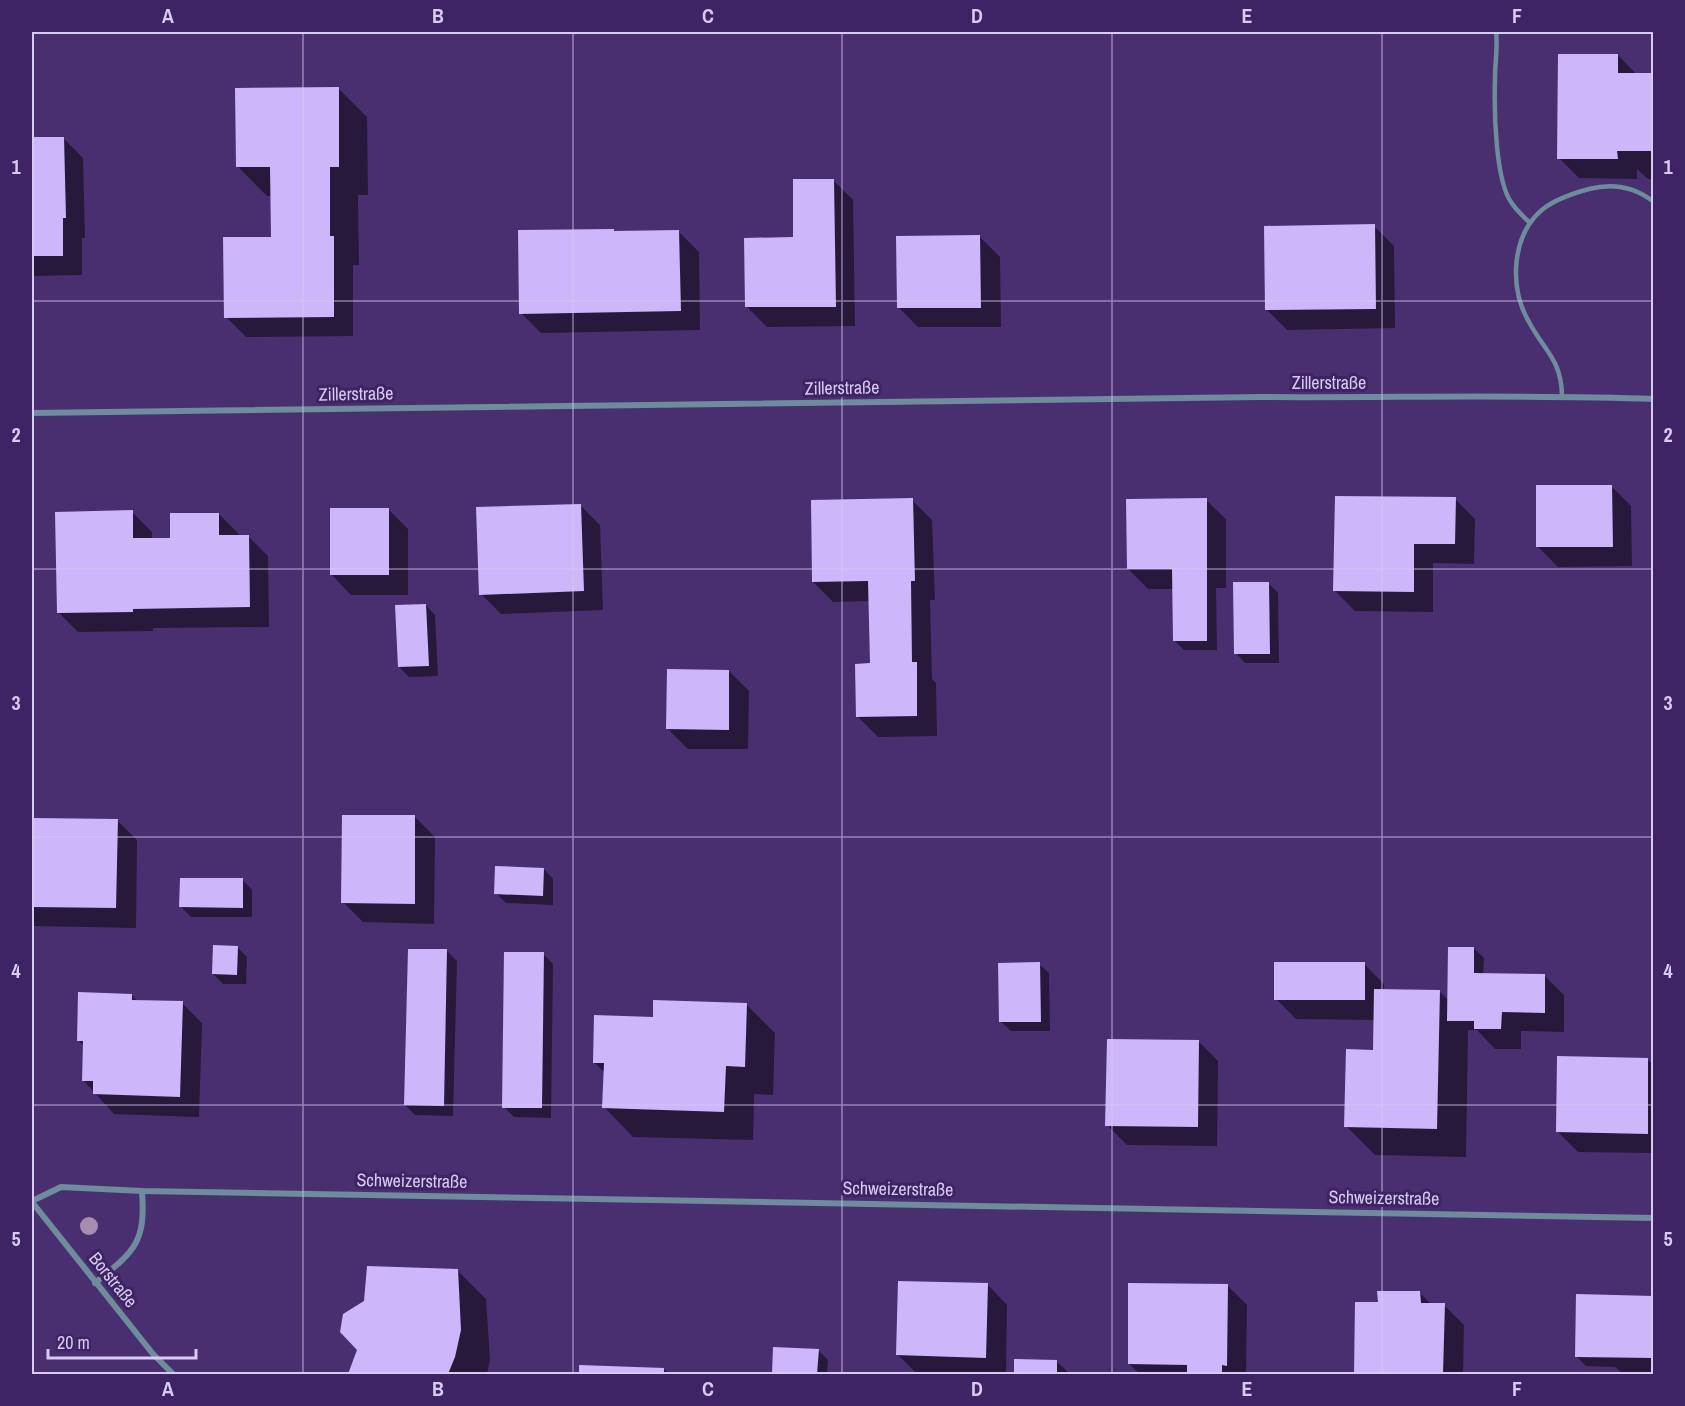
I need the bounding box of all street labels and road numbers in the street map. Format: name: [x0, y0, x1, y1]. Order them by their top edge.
street label: Zillerstraße: [1292, 370, 1366, 395]
street label: Zillerstraße: [804, 374, 880, 401]
street label: Zillerstraße: [318, 380, 394, 407]
street label: Schweizerstraße: [356, 1167, 468, 1194]
street label: Schweizerstraße: [842, 1175, 954, 1202]
street label: Schweizerstraße: [1328, 1184, 1440, 1211]
street label: Borstraße: [83, 1247, 143, 1313]

